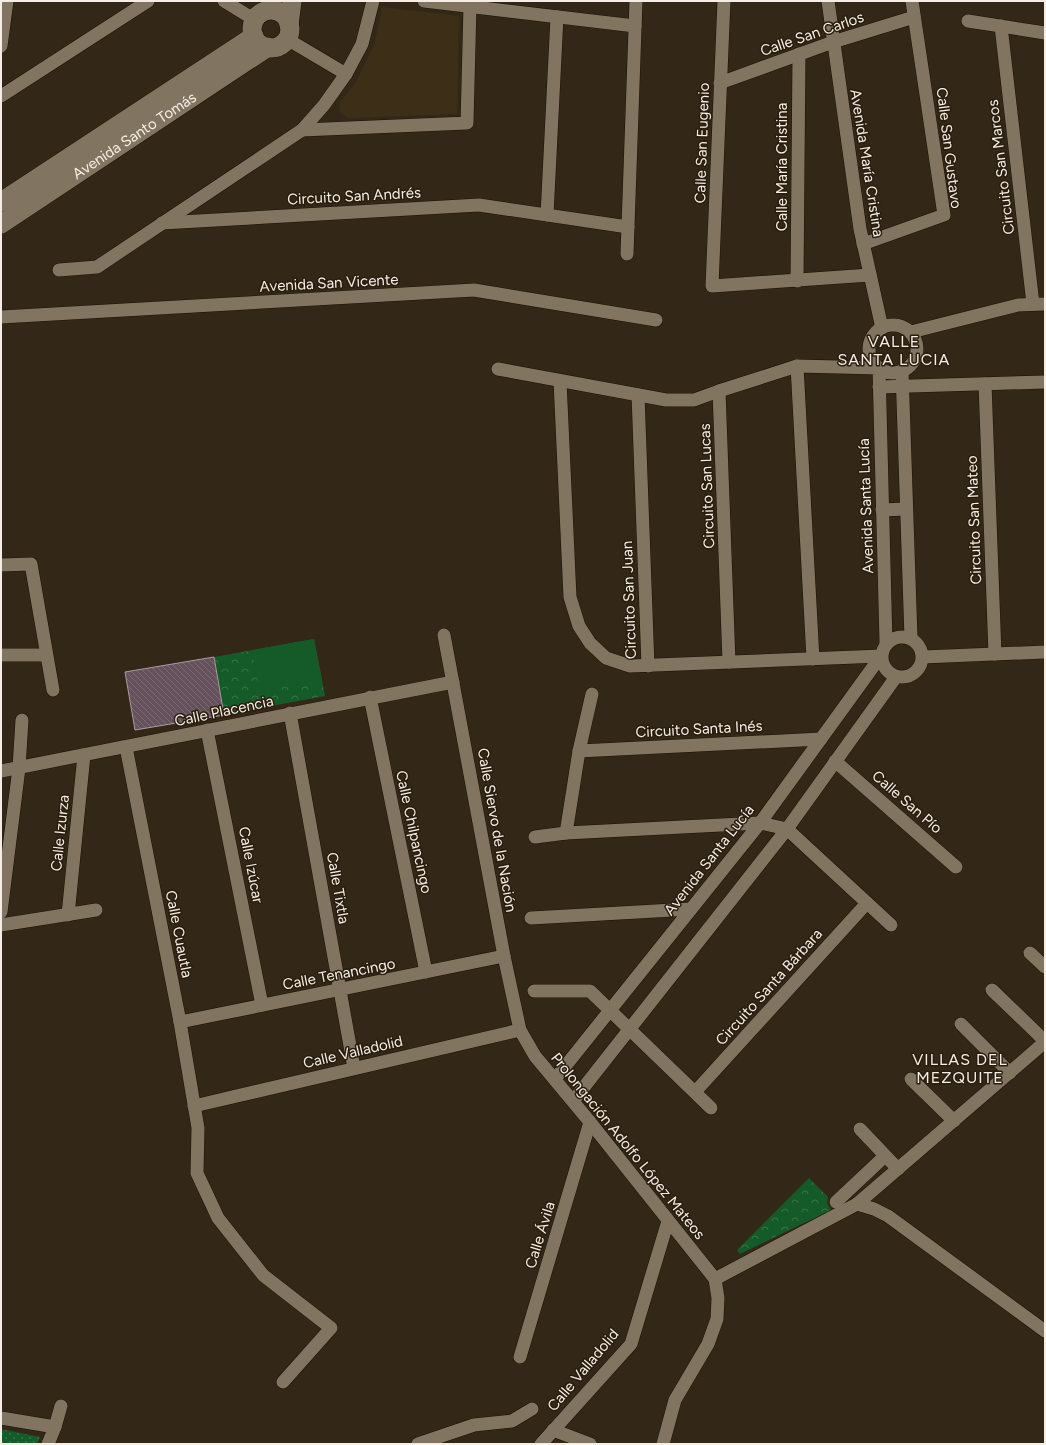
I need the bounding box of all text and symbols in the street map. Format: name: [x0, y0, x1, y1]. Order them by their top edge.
street label: Calle San Carlos: [758, 8, 866, 60]
street label: Calle San Eugenio: [691, 82, 713, 204]
street label: Calle San Gustavo: [933, 86, 965, 210]
street label: Avenida Santo Tomás: [69, 88, 200, 183]
street label: Avenida María Cristina: [846, 88, 888, 238]
street label: Circuito San Marcos: [984, 99, 1018, 235]
street label: Calle María Cristina: [773, 103, 791, 231]
street label: Circuito San Andrés: [287, 184, 421, 208]
street label: Avenida San Vicente: [259, 270, 399, 296]
district label: VALLE SANTA LUCIA: [838, 332, 950, 369]
street label: Circuito San Lucas: [696, 423, 718, 549]
street label: Avenida Santa Lucía: [855, 438, 877, 574]
street label: Circuito San Mateo: [963, 455, 985, 585]
street label: Circuito San Juan: [618, 541, 640, 659]
street label: Calle Placencia: [173, 692, 275, 730]
street label: Circuito Santa Inés: [635, 717, 763, 741]
street label: Calle Siervo de la Nación: [474, 747, 520, 913]
street label: Calle San Pío: [868, 767, 946, 837]
street label: Calle Chilpancingo: [392, 769, 436, 895]
street label: Calle Izurza: [47, 794, 73, 872]
street label: Avenida Santa Lucía: [660, 801, 758, 919]
street label: Calle Izúcar: [235, 825, 267, 905]
street label: Calle Tixtla: [323, 851, 353, 925]
street label: Calle Cuautla: [162, 889, 196, 979]
street label: Circuito Santa Bárbara: [712, 925, 826, 1049]
street label: Calle Tenancingo: [281, 954, 397, 994]
street label: Calle Valladolid: [301, 1032, 405, 1072]
street label: Prolongación Adolfo López Mateos: [547, 1049, 709, 1243]
district label: VILLAS DEL MEZQUITE: [912, 1050, 1008, 1087]
street label: Calle Ávila: [521, 1199, 559, 1271]
street label: Calle Valladolid: [543, 1325, 623, 1415]

